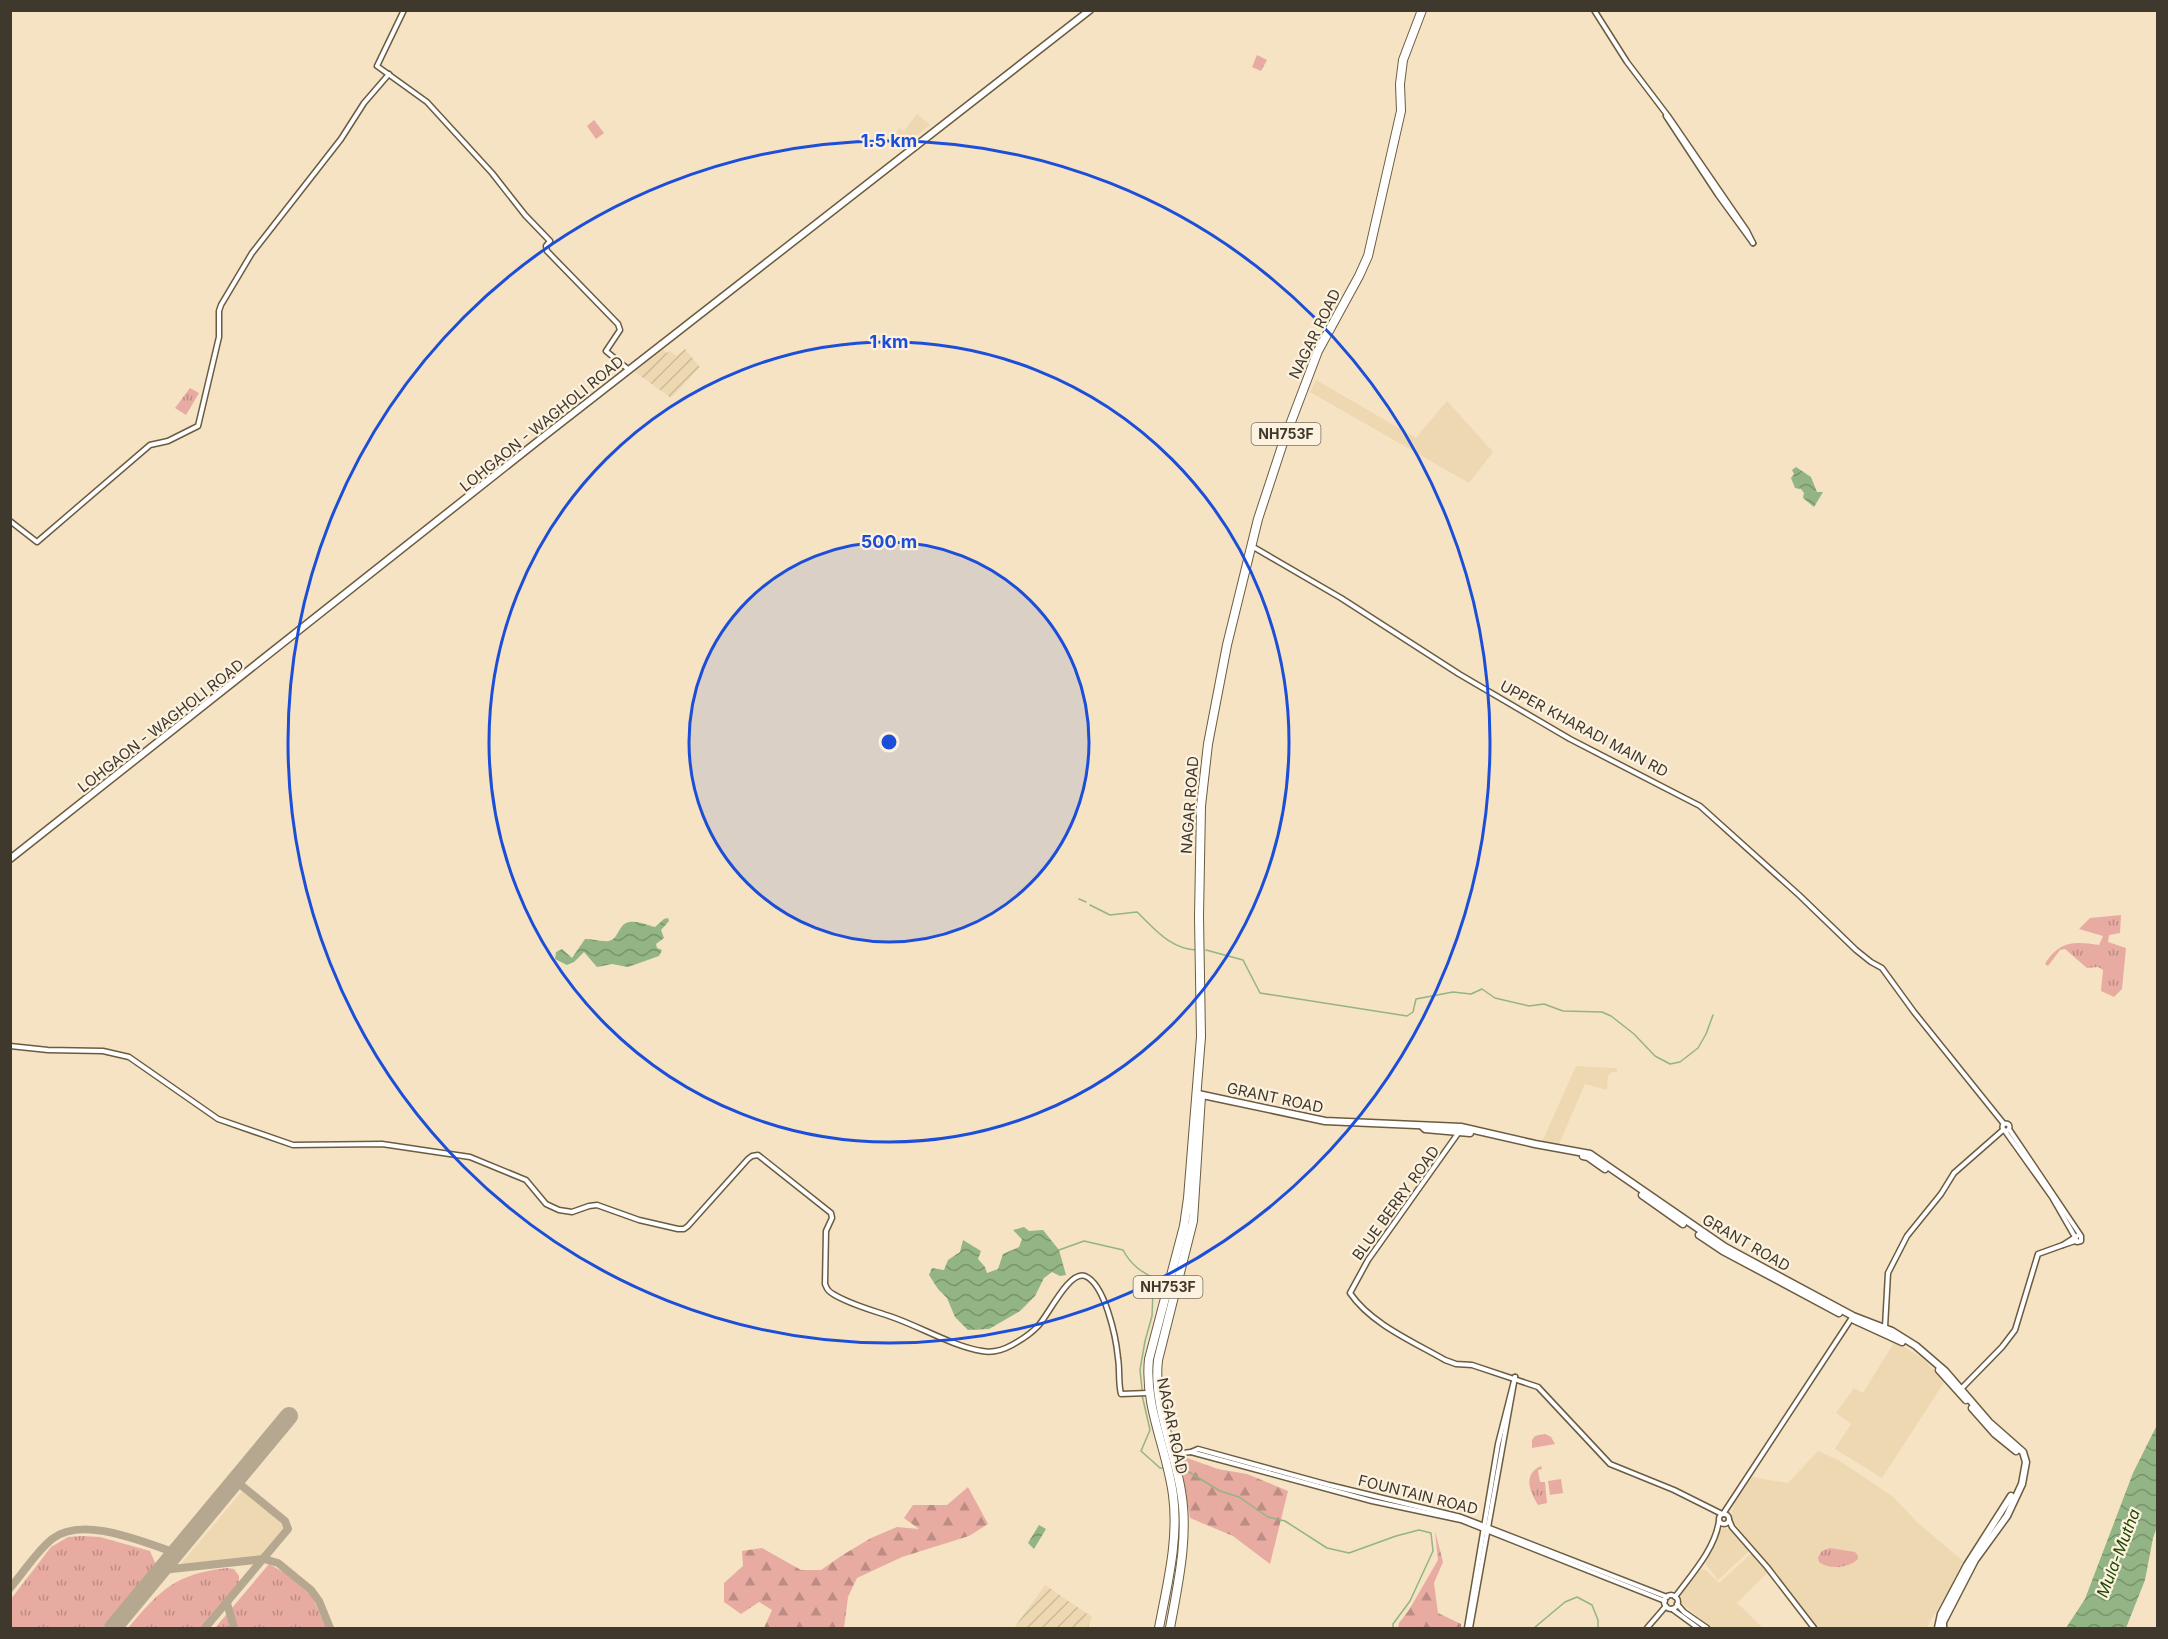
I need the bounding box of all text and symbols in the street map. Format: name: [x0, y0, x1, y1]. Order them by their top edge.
text: 1.5 km: [861, 130, 917, 151]
street label: NAGAR ROAD: [1285, 286, 1345, 382]
text: 1 km: [870, 331, 908, 352]
street label: LOHGAON - WAGHOLI ROAD: [456, 352, 628, 496]
road number: NH753F: [1252, 423, 1320, 445]
text: 500 m: [861, 531, 917, 552]
street label: LOHGAON - WAGHOLI ROAD: [74, 655, 248, 796]
street label: UPPER KHARADI MAIN RD: [1497, 676, 1672, 781]
centre of rings: [879, 732, 899, 752]
street label: NAGAR ROAD: [1177, 755, 1202, 855]
street label: GRANT ROAD: [1225, 1078, 1325, 1117]
street label: BLUE BERRY ROAD: [1348, 1142, 1443, 1264]
street label: GRANT ROAD: [1699, 1210, 1794, 1275]
road number: NH753F: [1134, 1276, 1202, 1298]
street label: NAGAR ROAD: [1153, 1376, 1192, 1476]
street label: FOUNTAIN ROAD: [1356, 1470, 1480, 1519]
water label: Mula-Mutha: [2092, 1506, 2144, 1600]

